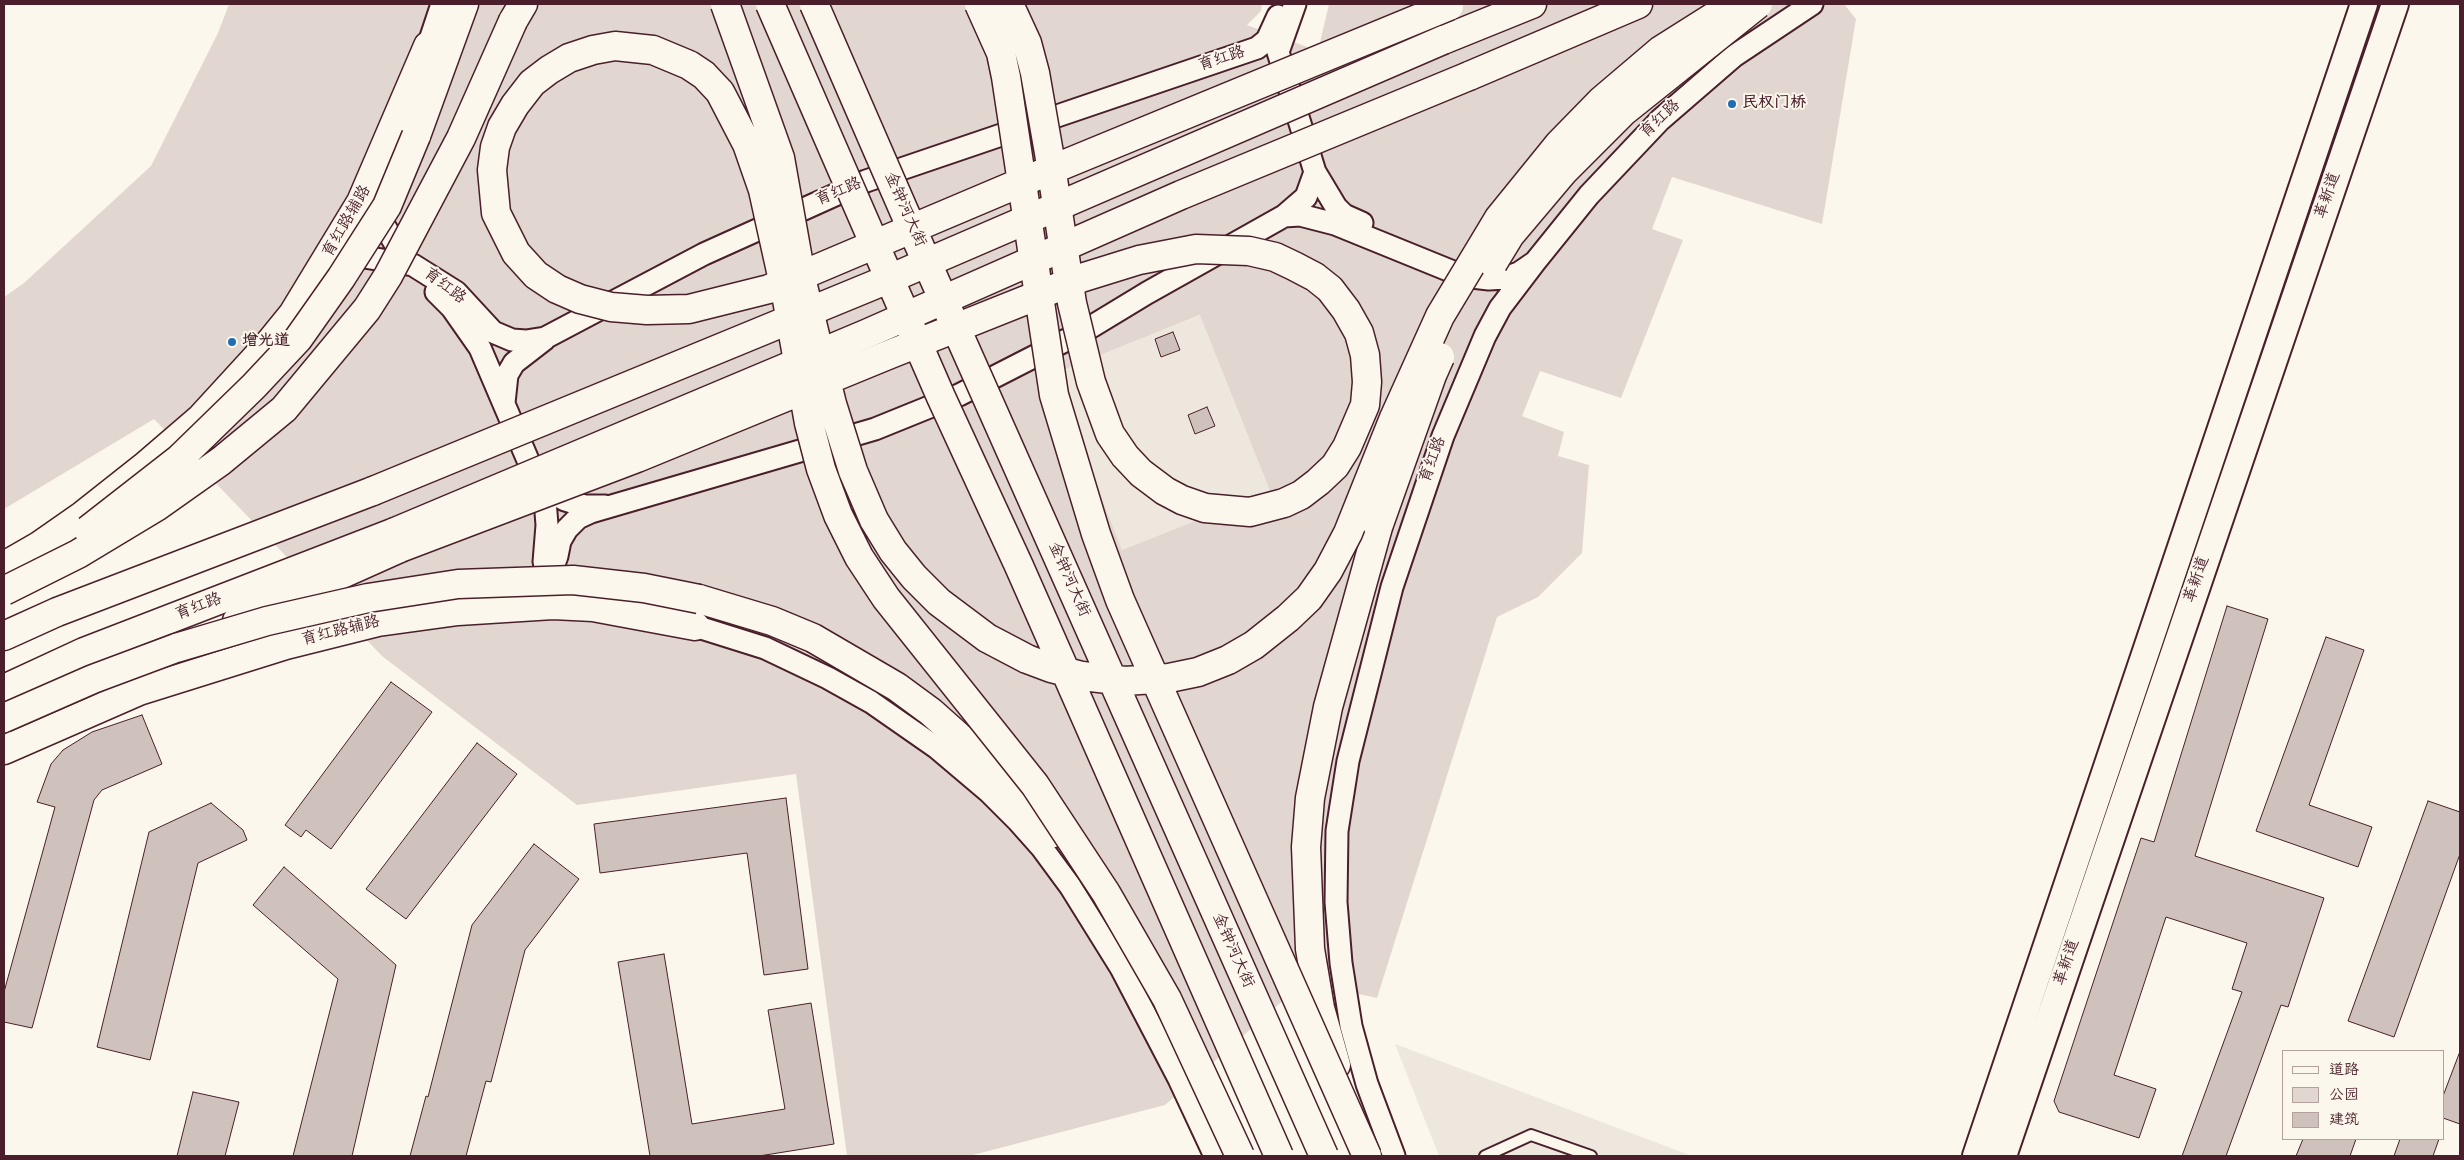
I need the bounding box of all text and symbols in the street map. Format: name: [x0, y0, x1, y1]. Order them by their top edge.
street label: 育红路: [1196, 43, 1248, 77]
place label: 民权门桥: [1742, 94, 1806, 114]
street label: 育红路: [1637, 97, 1685, 143]
marker: 民权门桥: [1726, 98, 1738, 110]
street label: 金钟河大街: [879, 170, 929, 250]
street label: 革新道: [2312, 170, 2346, 222]
street label: 育红路: [813, 175, 865, 211]
street label: 育红路辅路: [320, 183, 376, 261]
street label: 育红路: [419, 265, 469, 309]
place label: 增光道: [242, 332, 290, 352]
marker: 增光道: [226, 336, 238, 348]
street label: 育红路: [1417, 434, 1451, 486]
street label: 金钟河大街: [1043, 540, 1093, 620]
street label: 革新道: [2181, 554, 2215, 606]
street label: 育红路: [173, 590, 225, 626]
street label: 育红路辅路: [300, 613, 382, 651]
street label: 金钟河大街: [1207, 911, 1257, 991]
street label: 革新道: [2051, 937, 2085, 989]
legend: [2282, 1050, 2444, 1140]
text: 道路: [2329, 1059, 2359, 1081]
text: 公园: [2329, 1084, 2359, 1106]
text: 建筑: [2329, 1109, 2359, 1131]

